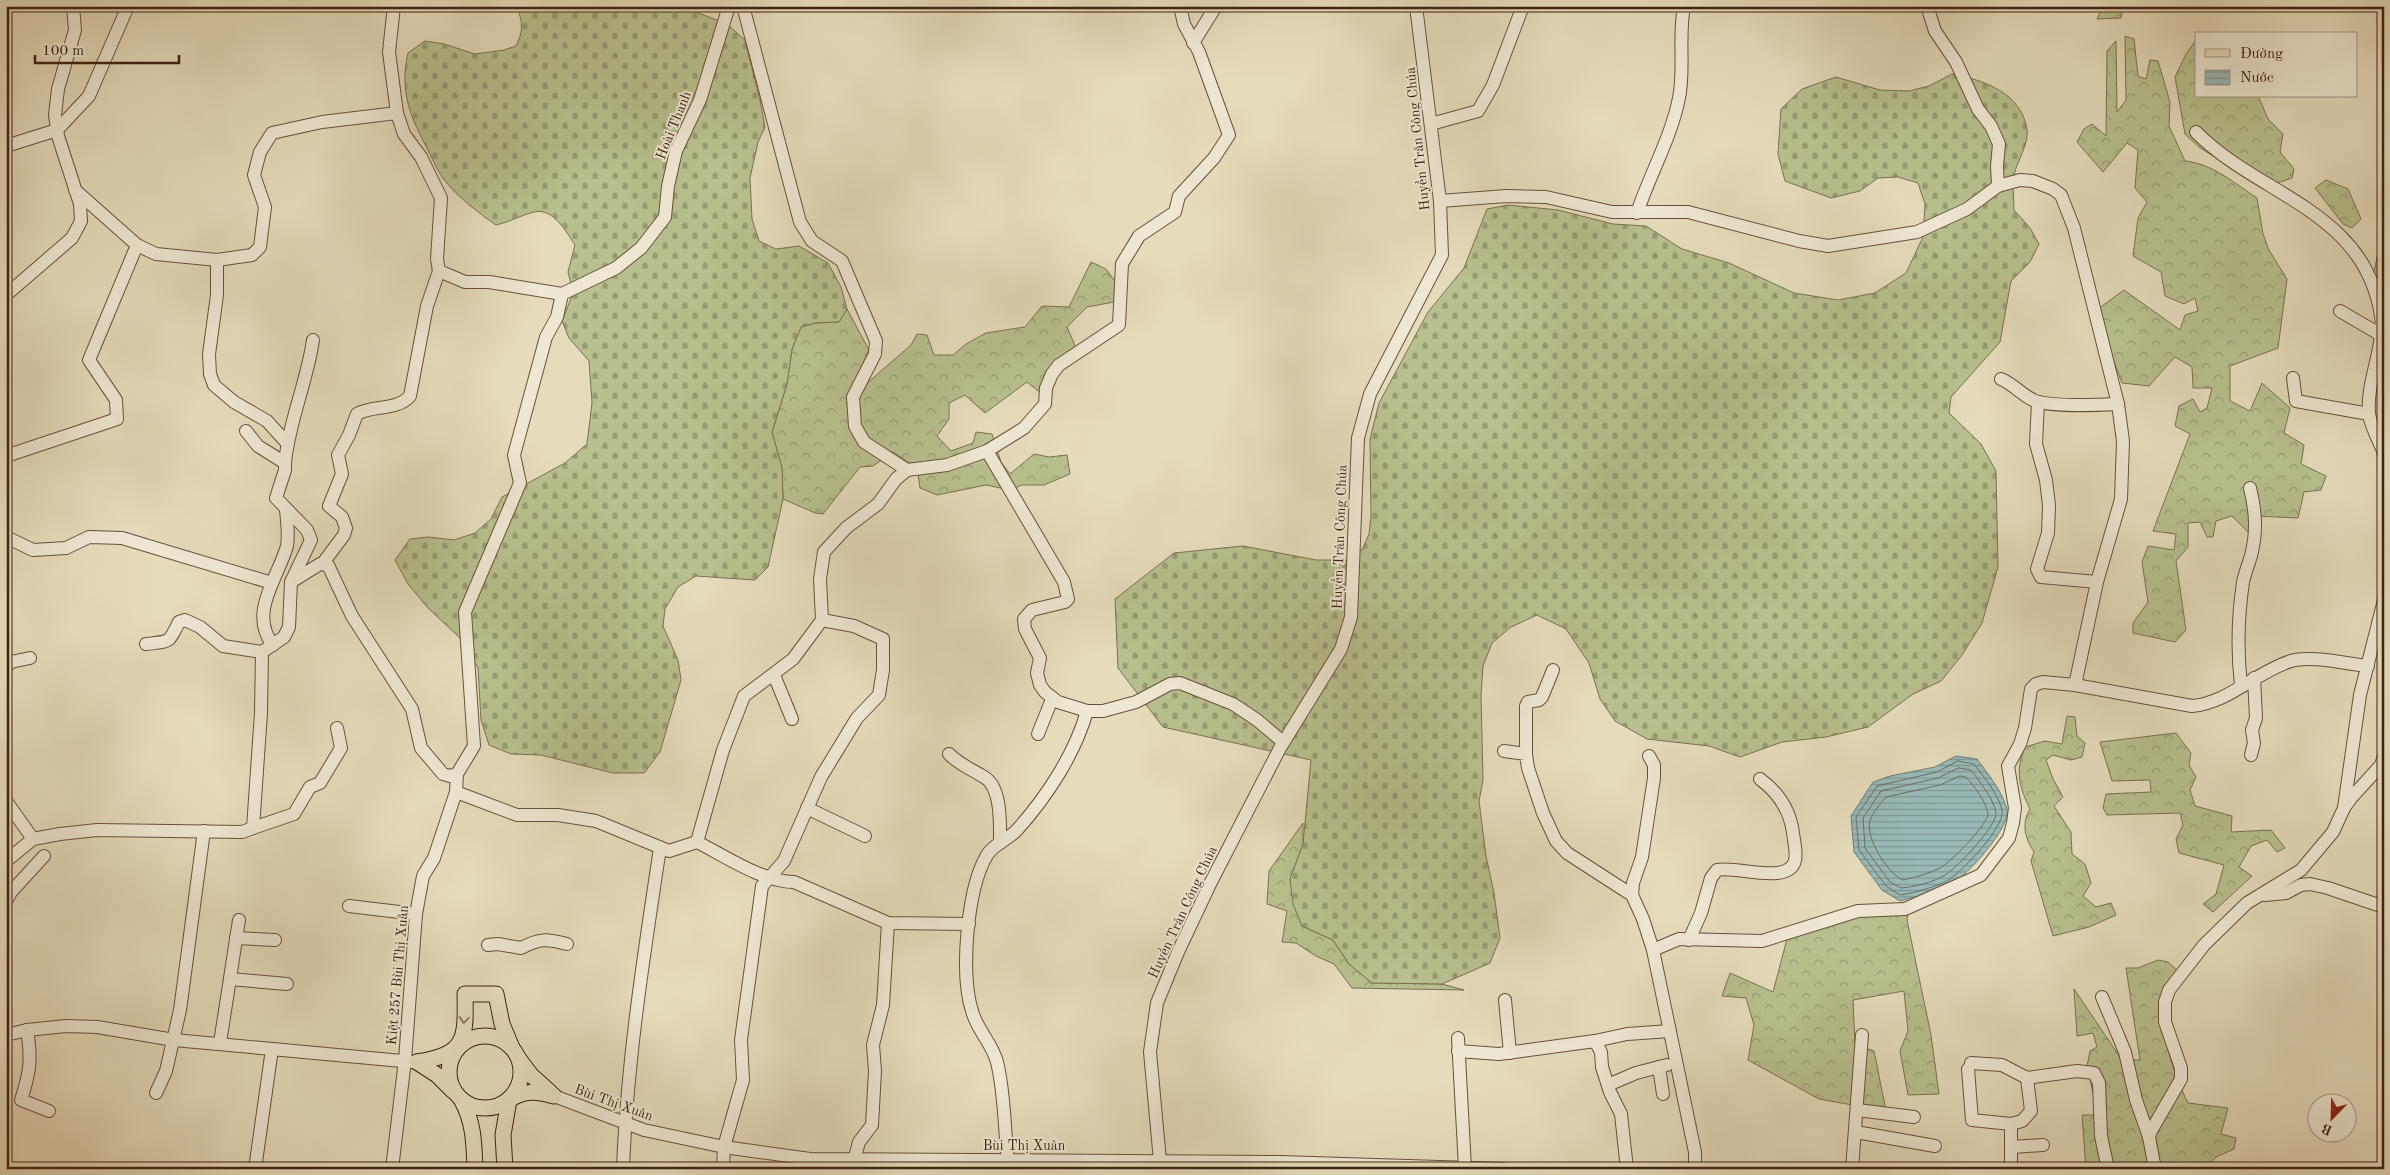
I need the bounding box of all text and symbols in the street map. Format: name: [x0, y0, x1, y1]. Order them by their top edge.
scale bar: [35, 32, 179, 64]
legend: [2195, 32, 2358, 98]
text: 100 m: [42, 44, 84, 59]
text: Đường: [2240, 47, 2283, 62]
street label: Huyền Trân Công Chúa: [1401, 66, 1433, 212]
text: Nước: [2240, 71, 2274, 86]
street label: Hoài Thanh: [654, 89, 694, 162]
street label: Huyền Trân Công Chúa: [1328, 464, 1350, 609]
street label: Huyền Trân Công Chúa: [1144, 843, 1220, 981]
street label: Kiệt 257 Bùi Thị Xuân: [385, 904, 411, 1046]
one-way arrow: [459, 1017, 470, 1025]
street label: Bùi Thị Xuân: [572, 1082, 655, 1124]
north arrow: [2308, 1092, 2358, 1142]
text: B: [2320, 1121, 2335, 1137]
street label: Bùi Thị Xuân: [983, 1139, 1066, 1153]

